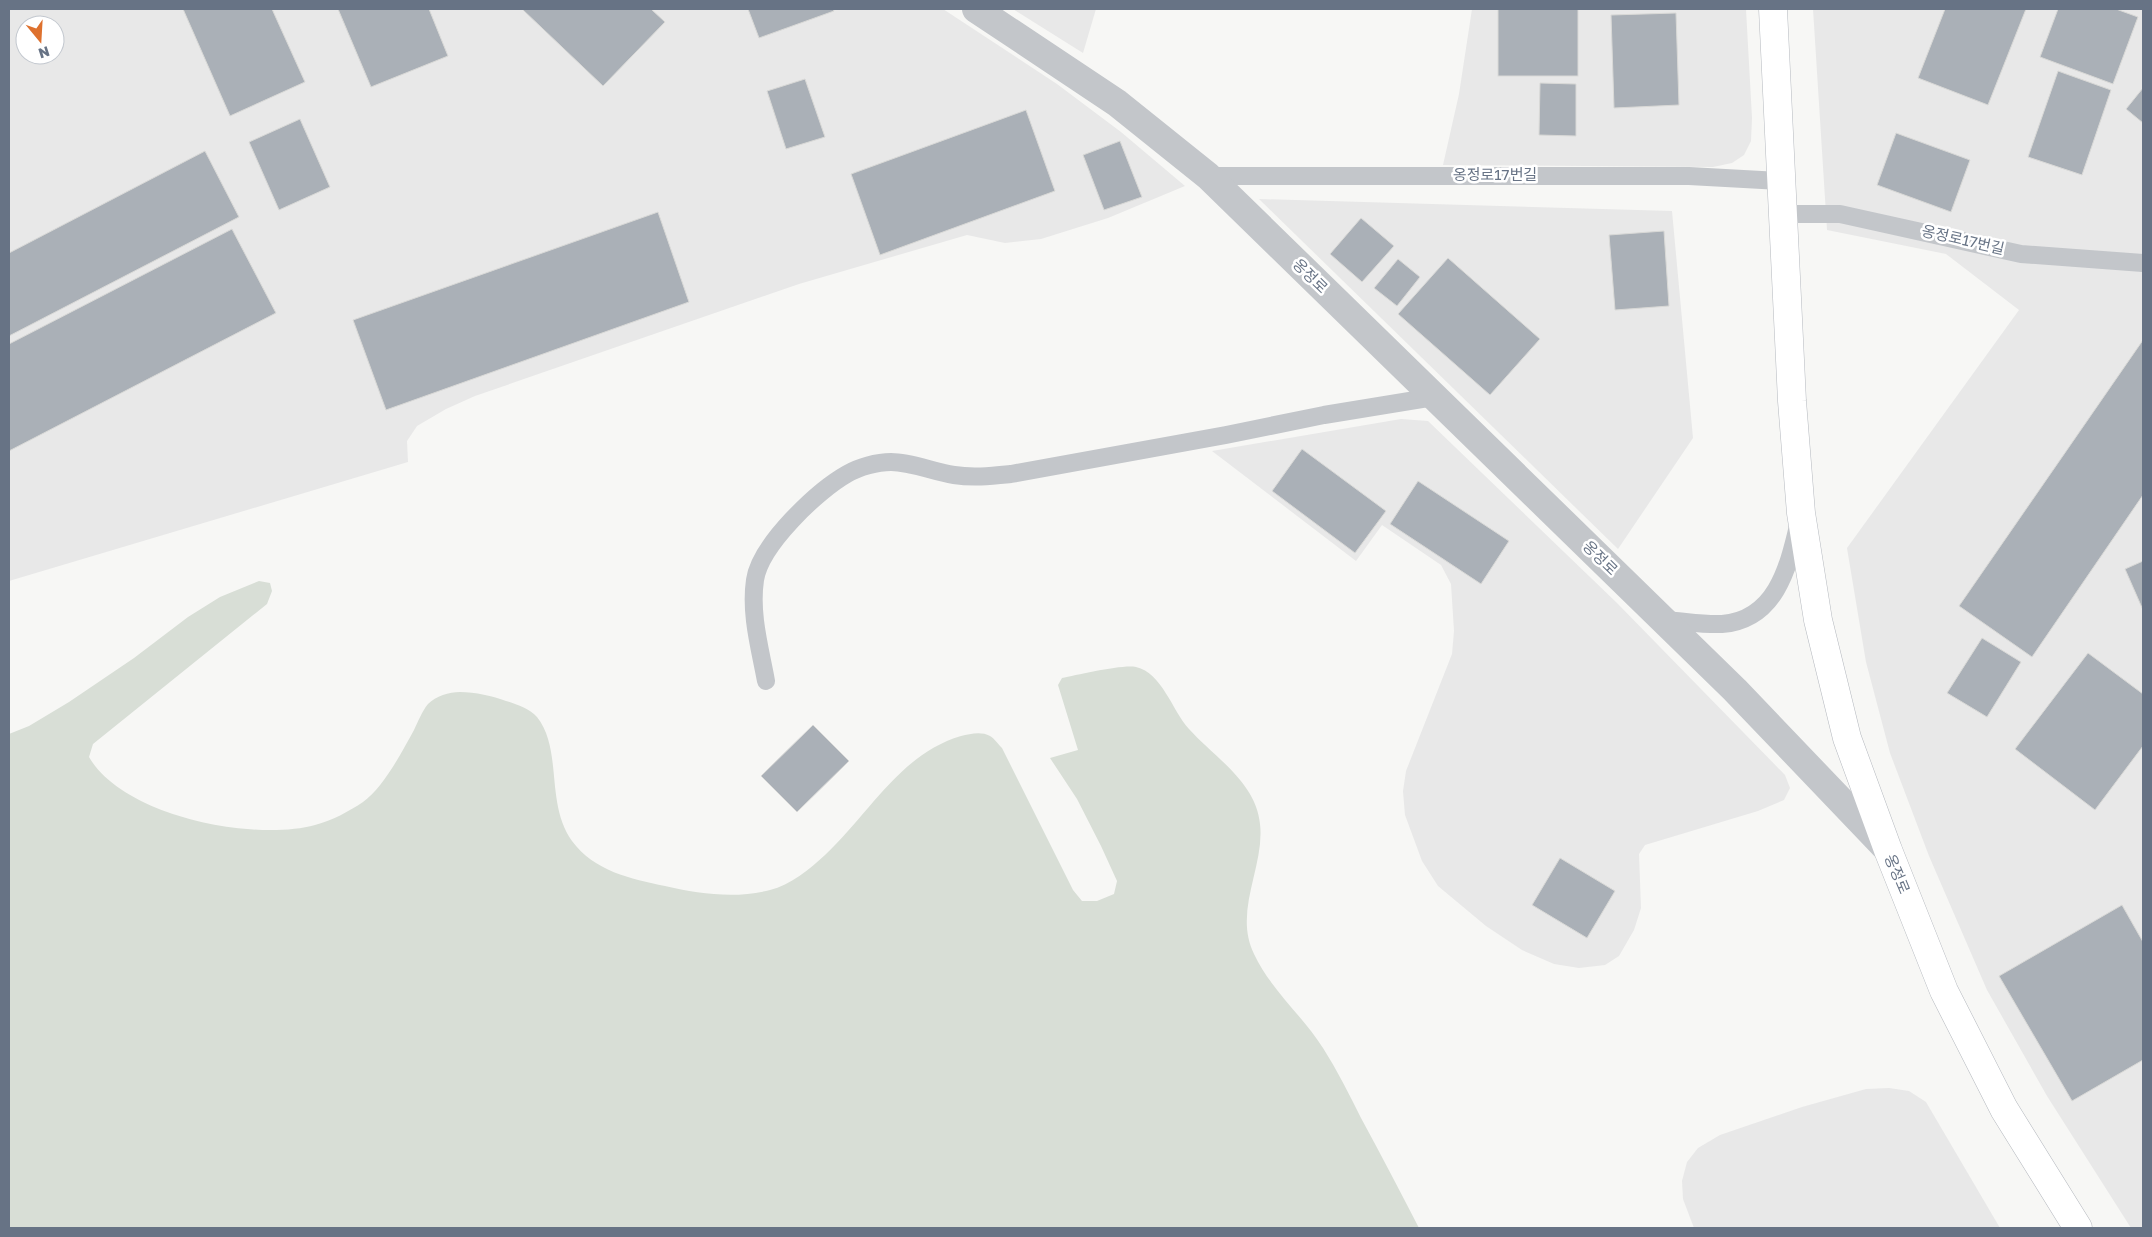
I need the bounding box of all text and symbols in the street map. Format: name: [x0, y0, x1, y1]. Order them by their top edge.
north arrow: [15, 15, 65, 65]
text: N: [36, 43, 52, 63]
street label: 옹정로17번길: [1453, 165, 1537, 183]
street label: 옹정로17번길: [1920, 221, 2006, 257]
street label: 옹정로: [1290, 254, 1332, 296]
street label: 옹정로: [1580, 536, 1622, 578]
street label: 옹정로: [1882, 851, 1914, 896]

